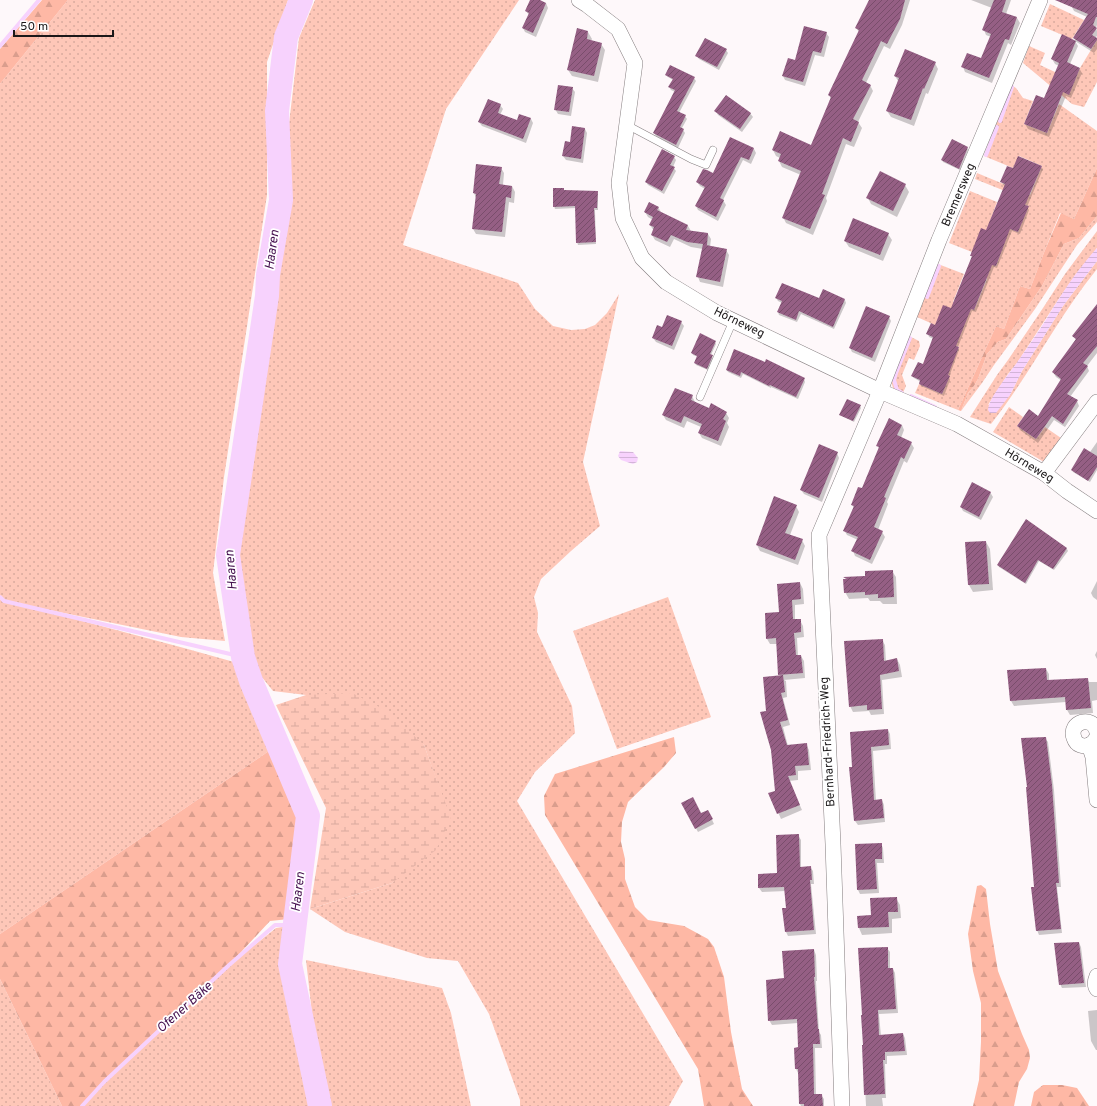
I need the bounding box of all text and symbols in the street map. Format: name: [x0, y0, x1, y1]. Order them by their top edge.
scale bar: [14, 12, 113, 38]
text: 50 m: [20, 19, 48, 35]
street label: Bremersweg: [938, 161, 980, 229]
water label: Haaren: [262, 229, 284, 271]
street label: Hörneweg: [711, 304, 767, 342]
street label: Hörneweg: [1001, 445, 1057, 487]
water label: Haaren: [222, 549, 242, 591]
street label: Bernhard-Friedrich-Weg: [817, 677, 839, 807]
water label: Haaren: [289, 871, 309, 913]
water label: Ofener Bäke: [154, 979, 216, 1037]

